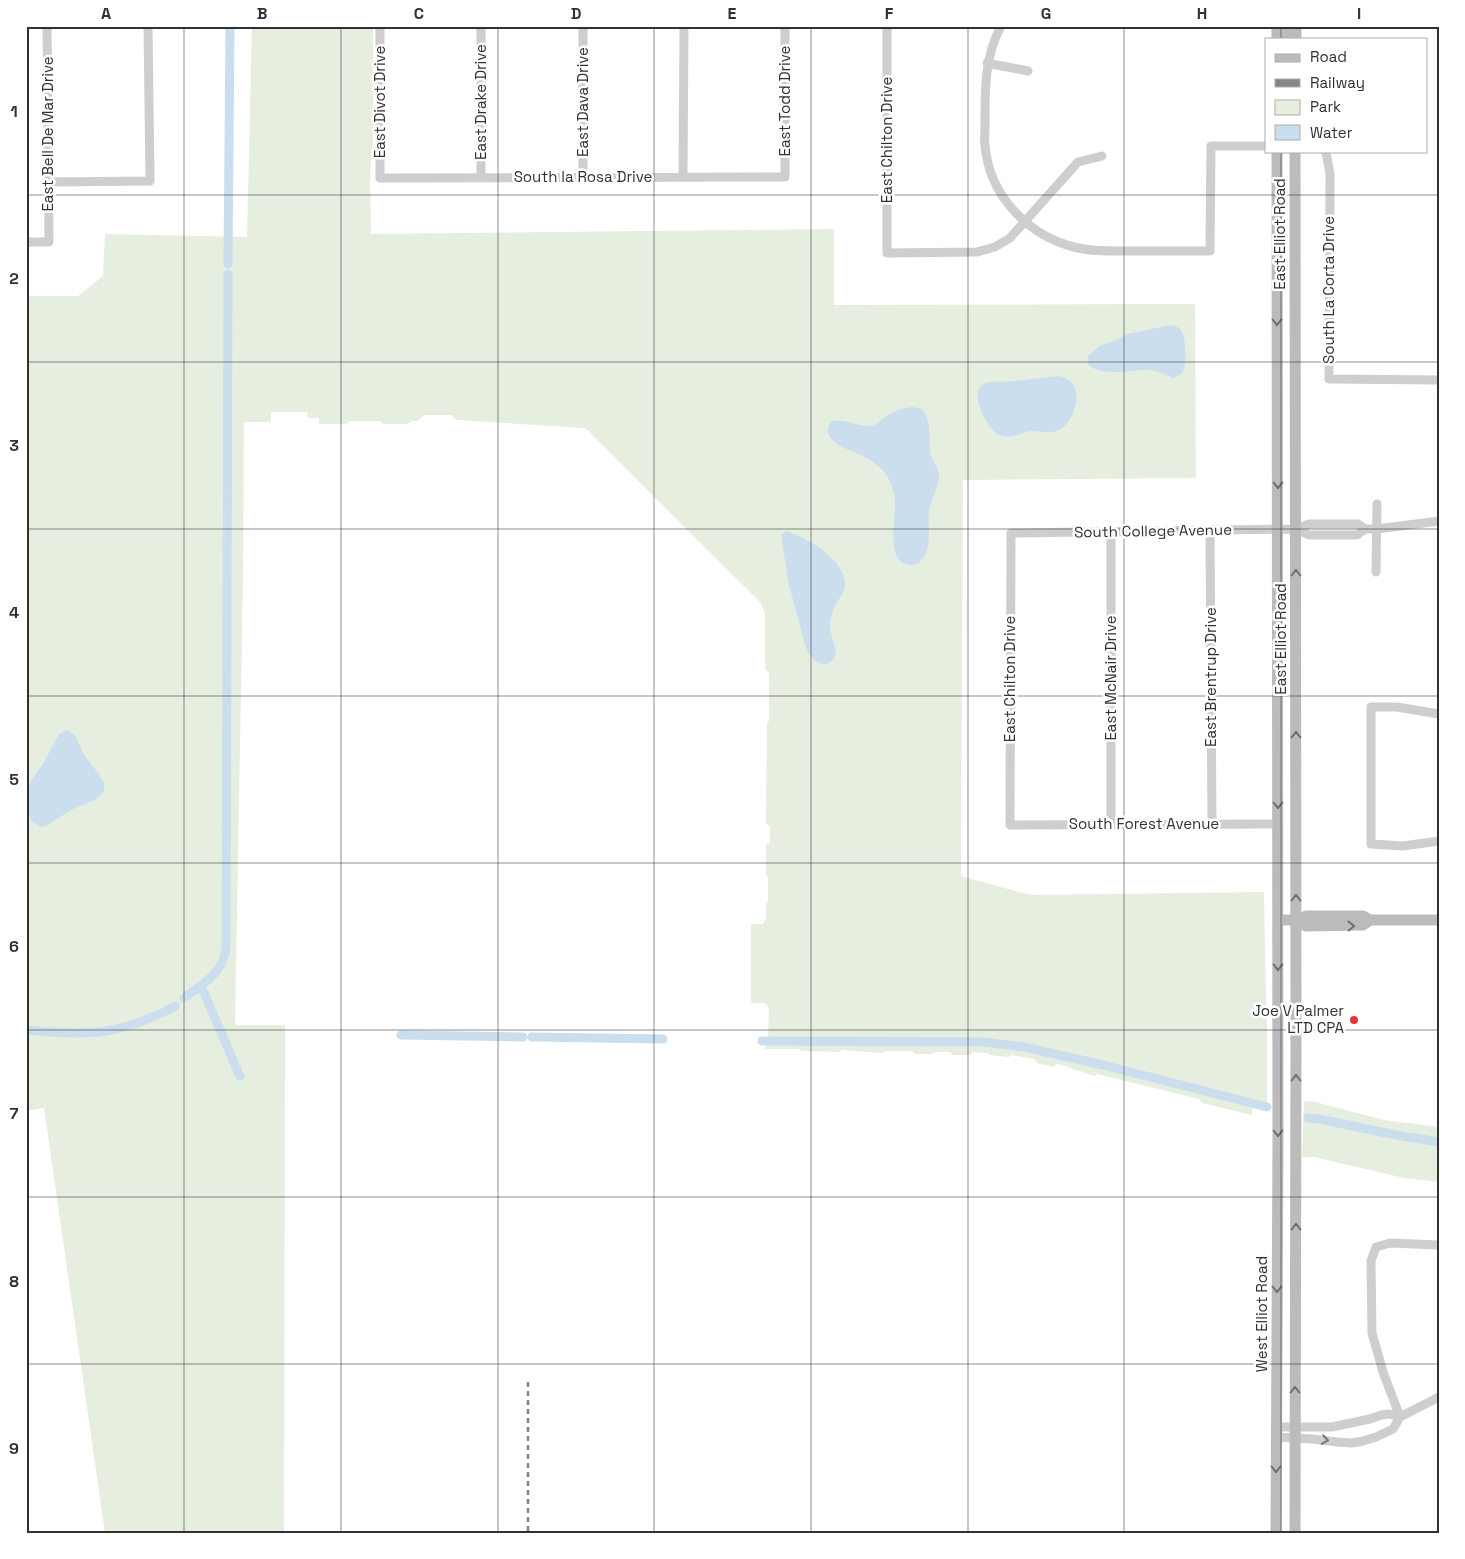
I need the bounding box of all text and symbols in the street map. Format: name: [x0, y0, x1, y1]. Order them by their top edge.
text: A: [101, 3, 111, 24]
text: B: [257, 3, 267, 24]
text: C: [414, 3, 424, 24]
text: D: [571, 3, 581, 24]
text: E: [728, 3, 737, 24]
text: F: [885, 3, 894, 24]
text: G: [1041, 3, 1051, 24]
text: H: [1197, 3, 1207, 24]
text: I: [1357, 3, 1361, 24]
legend: [1265, 38, 1428, 152]
street label: East Drake Drive: [471, 44, 490, 160]
street label: East Todd Drive: [775, 45, 794, 156]
street label: East Divot Drive: [370, 46, 389, 158]
street label: East Dava Drive: [573, 47, 592, 157]
text: Road: [1310, 47, 1347, 66]
street label: East Bell De Mar Drive: [38, 56, 57, 212]
text: Railway: [1310, 73, 1365, 92]
street label: East Chilton Drive: [877, 77, 896, 203]
text: Park: [1310, 97, 1341, 116]
text: 1: [10, 101, 18, 122]
text: Water: [1310, 123, 1353, 142]
street label: South la Rosa Drive: [514, 167, 652, 186]
street label: East Elliot Road: [1270, 178, 1289, 290]
street label: South La Corta Drive: [1319, 216, 1338, 364]
text: 2: [9, 268, 19, 289]
one-way arrow: [1272, 319, 1282, 327]
text: 3: [9, 435, 19, 456]
one-way arrow: [1273, 482, 1283, 489]
street label: South College Avenue: [1074, 520, 1232, 541]
one-way arrow: [1291, 568, 1301, 576]
street label: East Elliot Road: [1271, 583, 1290, 695]
text: 4: [9, 602, 19, 623]
street label: East Brentrup Drive: [1201, 607, 1220, 747]
street label: East McNair Drive: [1101, 615, 1120, 741]
street label: East Chilton Drive: [1000, 616, 1019, 742]
one-way arrow: [1291, 731, 1301, 738]
text: 5: [9, 769, 19, 790]
one-way arrow: [1273, 802, 1283, 809]
street label: South Forest Avenue: [1069, 814, 1219, 833]
one-way arrow: [1291, 893, 1301, 901]
one-way arrow: [1347, 920, 1355, 931]
text: 6: [9, 936, 19, 957]
one-way arrow: [1273, 964, 1283, 972]
place label: Joe V Palmer LTD CPA: [1252, 1001, 1345, 1037]
marker: Joe V Palmer LTD CPA: [1348, 1014, 1360, 1026]
one-way arrow: [1291, 1073, 1301, 1081]
text: 7: [10, 1103, 19, 1124]
one-way arrow: [1273, 1130, 1283, 1138]
one-way arrow: [1291, 1223, 1301, 1230]
street label: West Elliot Road: [1252, 1256, 1271, 1372]
text: 8: [9, 1271, 19, 1292]
one-way arrow: [1272, 1286, 1282, 1293]
one-way arrow: [1290, 1385, 1300, 1393]
one-way arrow: [1320, 1435, 1329, 1445]
text: 9: [9, 1438, 19, 1459]
one-way arrow: [1271, 1466, 1281, 1473]

